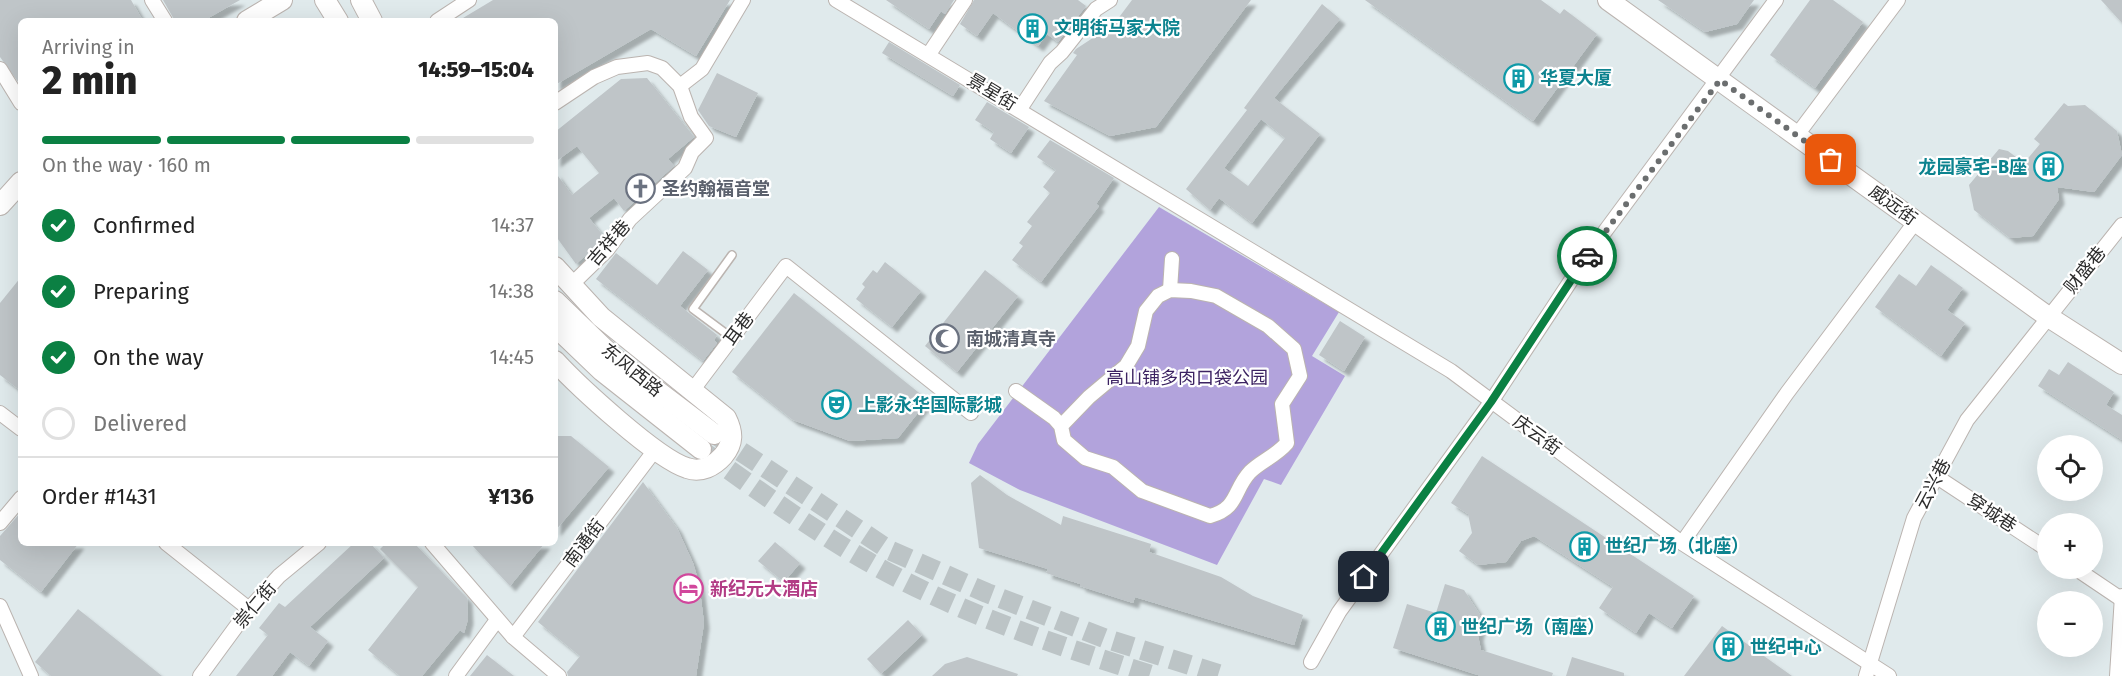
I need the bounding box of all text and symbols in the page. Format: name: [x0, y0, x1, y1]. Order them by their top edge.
building icon: 文明街马家大院: [1017, 12, 1049, 44]
place label: 文明街马家大院: [1054, 17, 1180, 39]
text: Arriving in: [42, 35, 135, 59]
text: 14:59–15:04: [418, 56, 534, 83]
text: 2 min: [42, 58, 138, 104]
building icon: 华夏大厦: [1503, 62, 1535, 94]
place label: 华夏大厦: [1540, 67, 1612, 89]
street label: 景星街: [963, 69, 1021, 115]
pin: [1805, 134, 1856, 185]
icon: bag: [1814, 143, 1847, 176]
building icon: 龙园豪宅-B座: [2032, 151, 2064, 183]
text: On the way · 160 m: [42, 153, 211, 177]
place label: 龙园豪宅-B座: [1919, 156, 2027, 178]
church icon: 圣约翰福音堂: [625, 173, 657, 205]
place label: 圣约翰福音堂: [662, 178, 770, 200]
street label: 威远街: [1865, 180, 1921, 230]
icon: check: [42, 209, 75, 242]
text: Confirmed: [93, 212, 196, 239]
text: 14:37: [491, 213, 534, 237]
street label: 吉祥巷: [583, 215, 635, 271]
courier: [1557, 226, 1617, 286]
icon: car: [1571, 240, 1604, 273]
street label: 财盛巷: [2059, 242, 2111, 298]
icon: check: [42, 275, 75, 308]
text: Preparing: [93, 278, 189, 305]
text: 14:38: [489, 279, 534, 303]
street label: 耳巷: [719, 308, 759, 350]
mosque icon: 南城清真寺: [929, 323, 961, 355]
place label: 南城清真寺: [966, 328, 1056, 350]
street label: 东风西路: [597, 339, 667, 401]
icon: check: [42, 341, 75, 374]
text: On the way: [93, 344, 204, 371]
text: 14:45: [490, 345, 534, 369]
park label: 高山铺多肉口袋公园: [1106, 367, 1268, 389]
theatre icon: 上影永华国际影城: [821, 389, 853, 421]
place label: 上影永华国际影城: [858, 394, 1002, 416]
text: Delivered: [93, 410, 188, 437]
street label: 庆云街: [1509, 410, 1565, 460]
map controls: [2037, 435, 2103, 657]
button: locate: [2037, 435, 2103, 501]
street label: 云兴巷: [1911, 455, 1955, 513]
text: Order #1431: [42, 483, 157, 510]
text: ¥136: [488, 483, 534, 510]
street label: 穿城巷: [1963, 489, 2021, 537]
button: +: [2037, 513, 2103, 579]
street label: 南通街: [559, 515, 609, 571]
building icon: 世纪广场（北座）: [1568, 530, 1600, 562]
place label: 世纪广场（北座）: [1605, 535, 1749, 557]
pin: [1338, 551, 1389, 602]
icon: home: [1347, 560, 1380, 593]
hotel icon: 新纪元大酒店: [673, 573, 705, 605]
street label: 崇仁街: [229, 577, 281, 633]
place label: 新纪元大酒店: [710, 578, 818, 600]
button: −: [2037, 591, 2103, 657]
building icon: 世纪广场（南座）: [1424, 611, 1456, 643]
place label: 世纪广场（南座）: [1461, 616, 1605, 638]
building icon: 世纪中心: [1713, 631, 1745, 663]
place label: 世纪中心: [1750, 636, 1822, 658]

